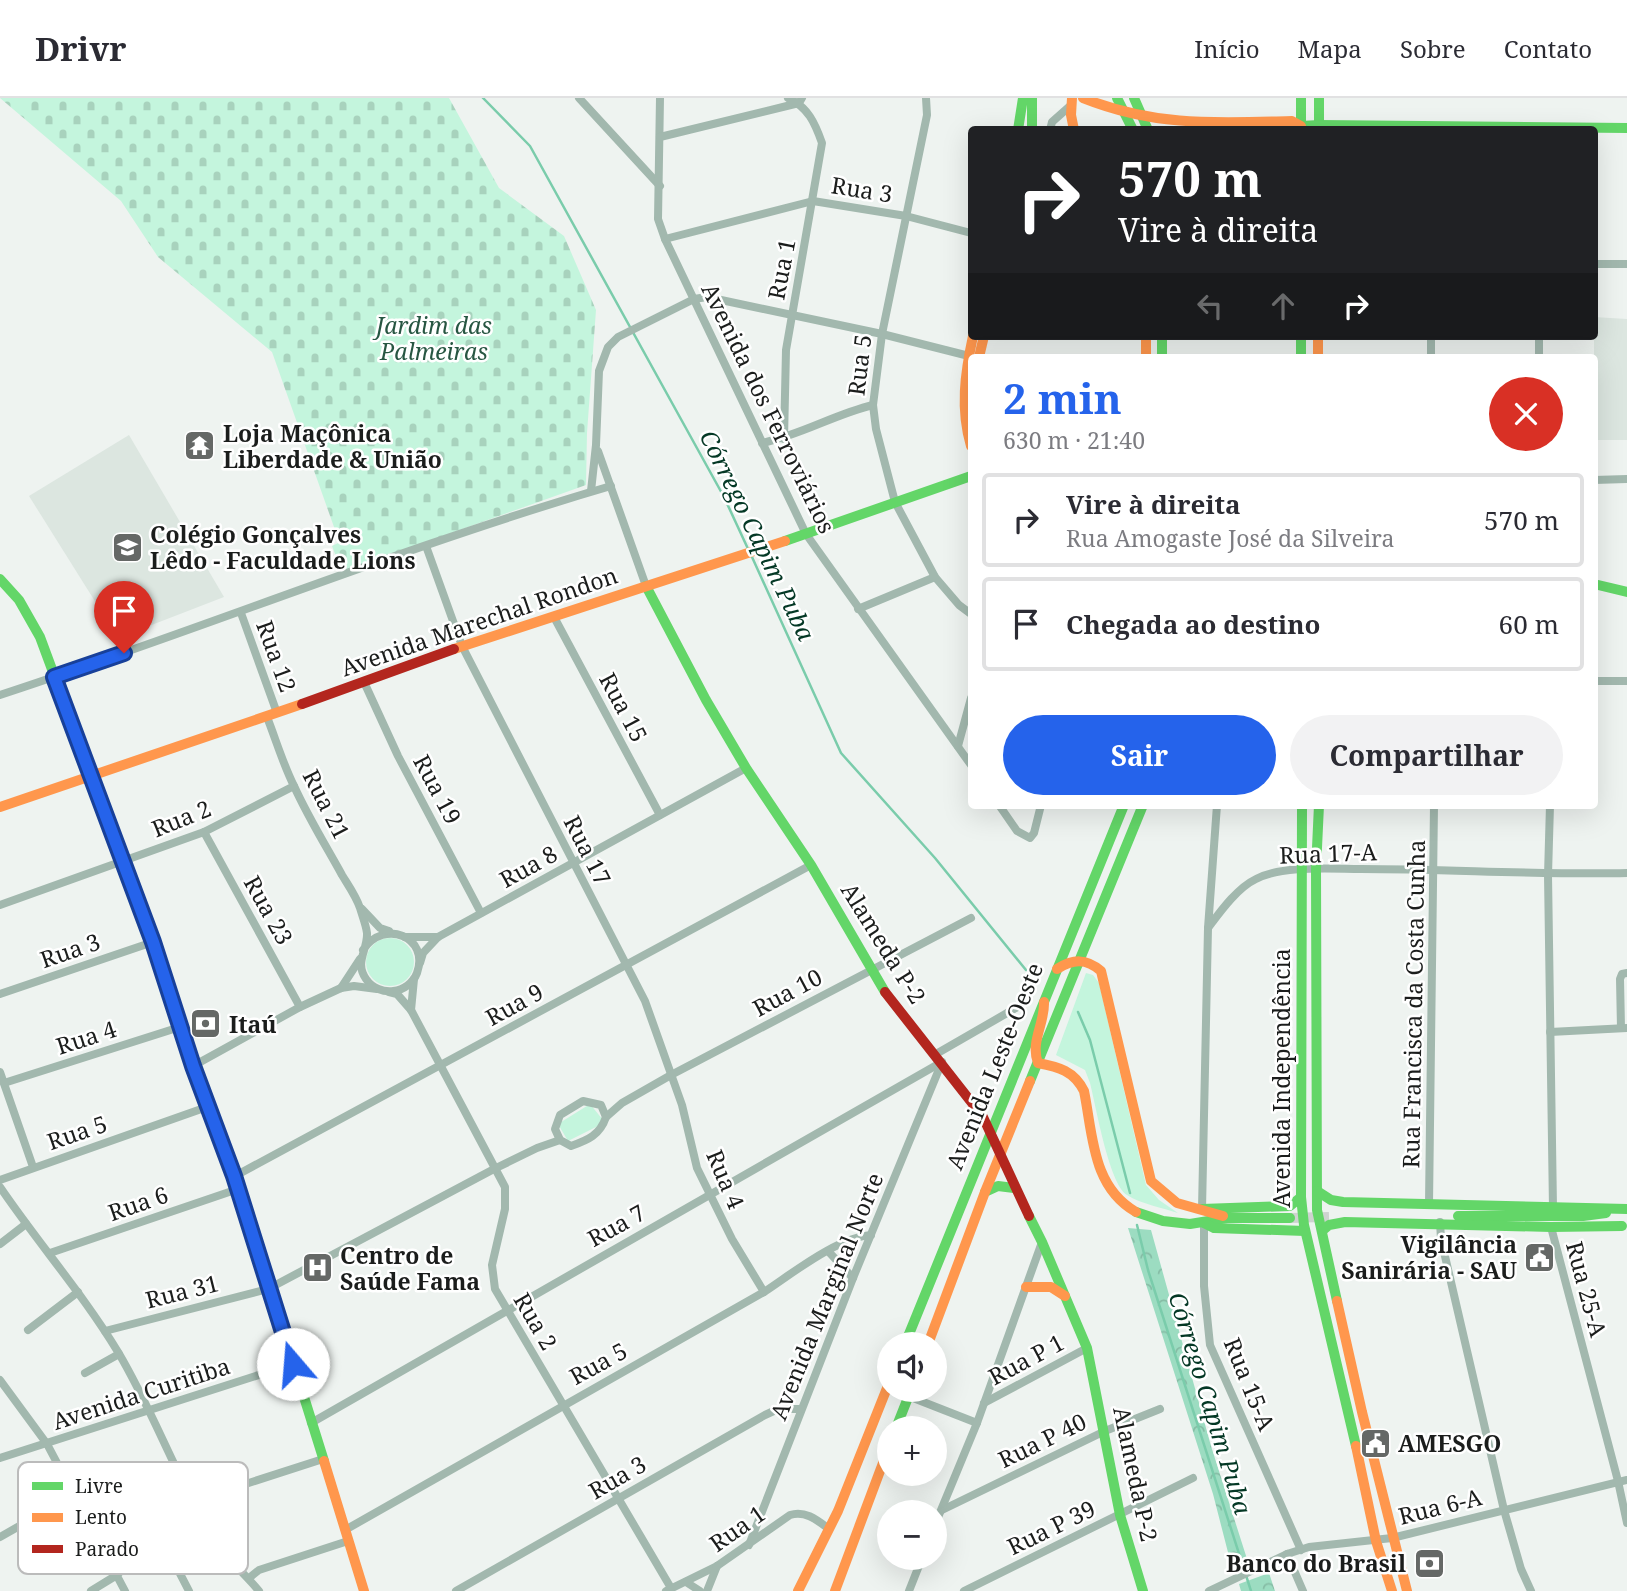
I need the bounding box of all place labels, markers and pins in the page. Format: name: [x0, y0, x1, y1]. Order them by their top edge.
place label: Loja Maçônica Liberdade & União: [223, 417, 442, 475]
temple icon: Loja Maçônica Liberdade & União: [183, 429, 217, 463]
place label: Colégio Gonçalves Lêdo - Faculdade Lions: [150, 518, 416, 576]
school or university icon: Colégio Gonçalves Lêdo - Faculdade Lions: [110, 530, 144, 564]
pin: [94, 581, 154, 653]
bank icon: Itaú: [189, 1007, 223, 1041]
place label: Itaú: [229, 1008, 277, 1040]
place label: Vigilância Sanirária - SAU: [1341, 1228, 1517, 1286]
place label: Centro de Saúde Fama: [340, 1239, 480, 1297]
public building icon: Vigilância Sanirária - SAU: [1523, 1240, 1557, 1274]
hospital icon: Centro de Saúde Fama: [300, 1251, 334, 1285]
public building icon: AMESGO: [1358, 1426, 1392, 1460]
place label: AMESGO: [1398, 1427, 1501, 1459]
bank icon: Banco do Brasil: [1412, 1546, 1446, 1580]
place label: Banco do Brasil: [1226, 1547, 1406, 1579]

